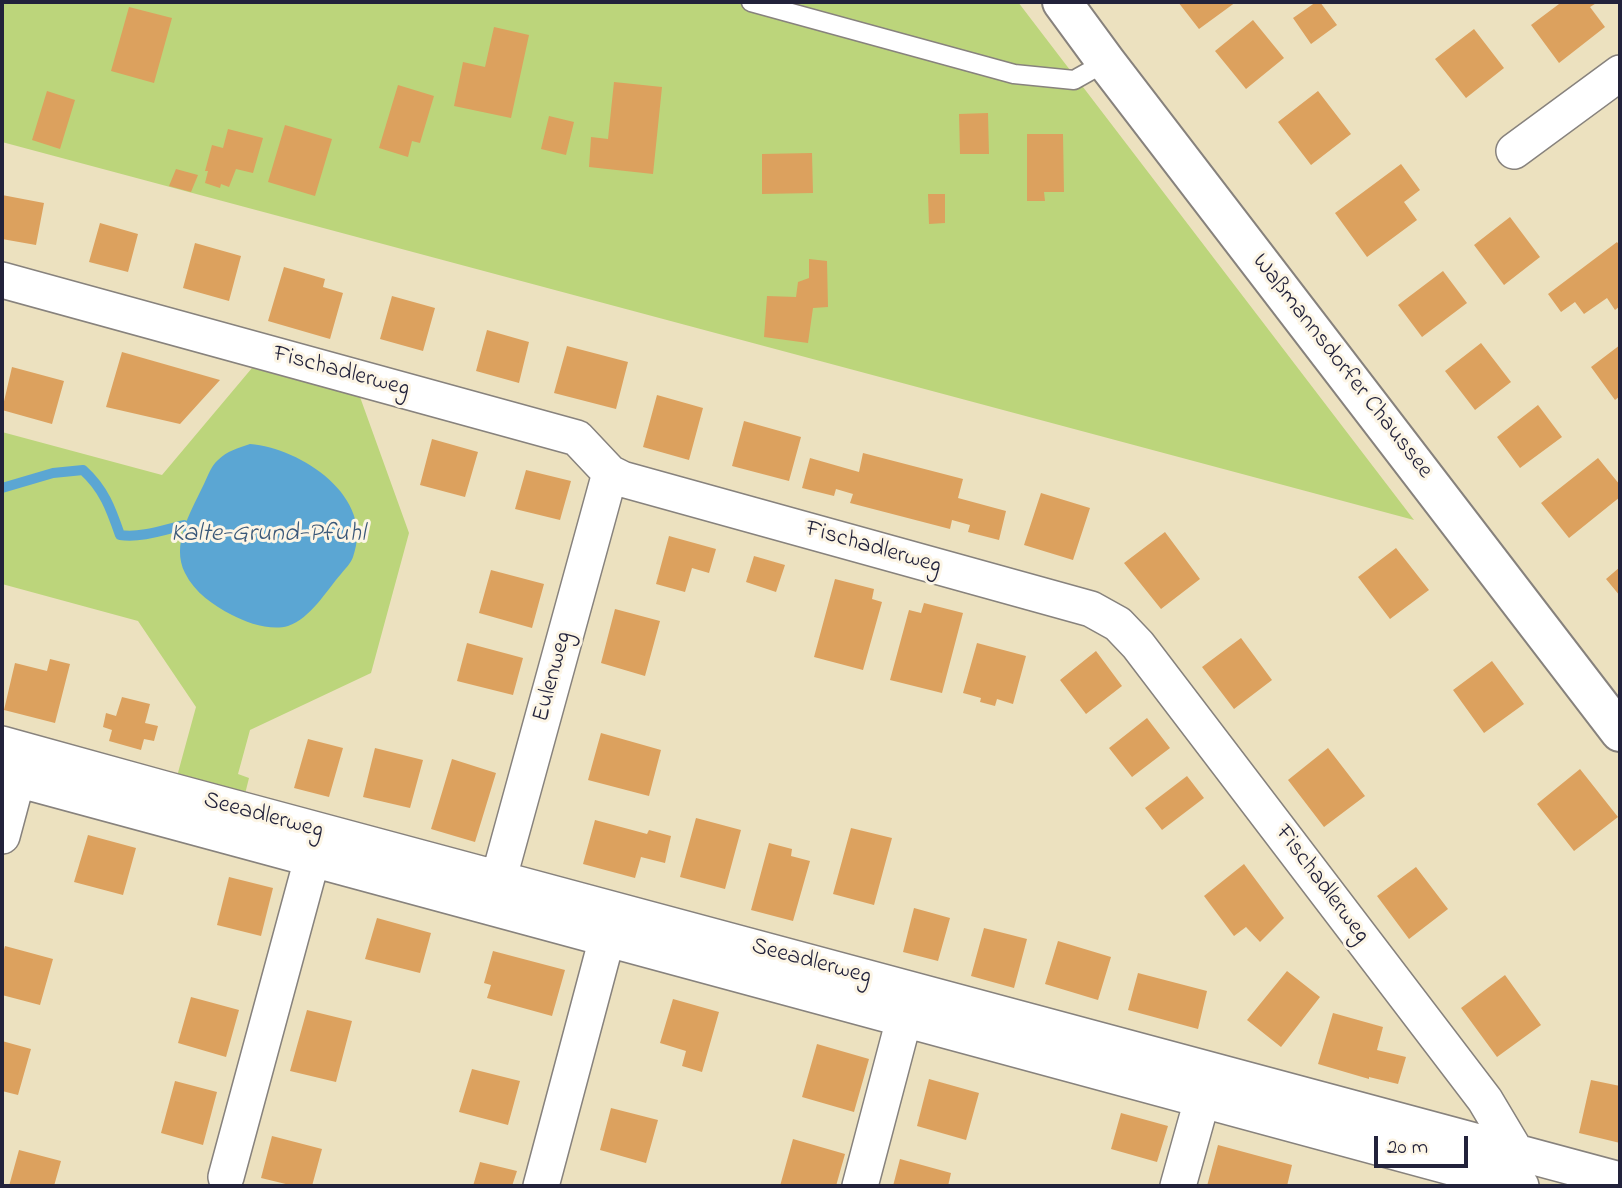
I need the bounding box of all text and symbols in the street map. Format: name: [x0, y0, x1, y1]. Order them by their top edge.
street label: Waßmannsdorfer Chaussee: [1244, 249, 1438, 485]
street label: Fischadlerweg: [270, 341, 412, 405]
street label: Fischadlerweg: [802, 516, 944, 582]
water label: Kalte-Grund-Pfuhl: [171, 520, 365, 552]
street label: Eulenweg: [528, 629, 580, 725]
street label: Seeadlerweg: [200, 787, 326, 847]
street label: Fischadlerweg: [1267, 820, 1375, 950]
street label: Seeadlerweg: [748, 933, 874, 993]
scale bar: [1377, 1122, 1472, 1166]
text: 20 m: [1387, 1133, 1428, 1163]

